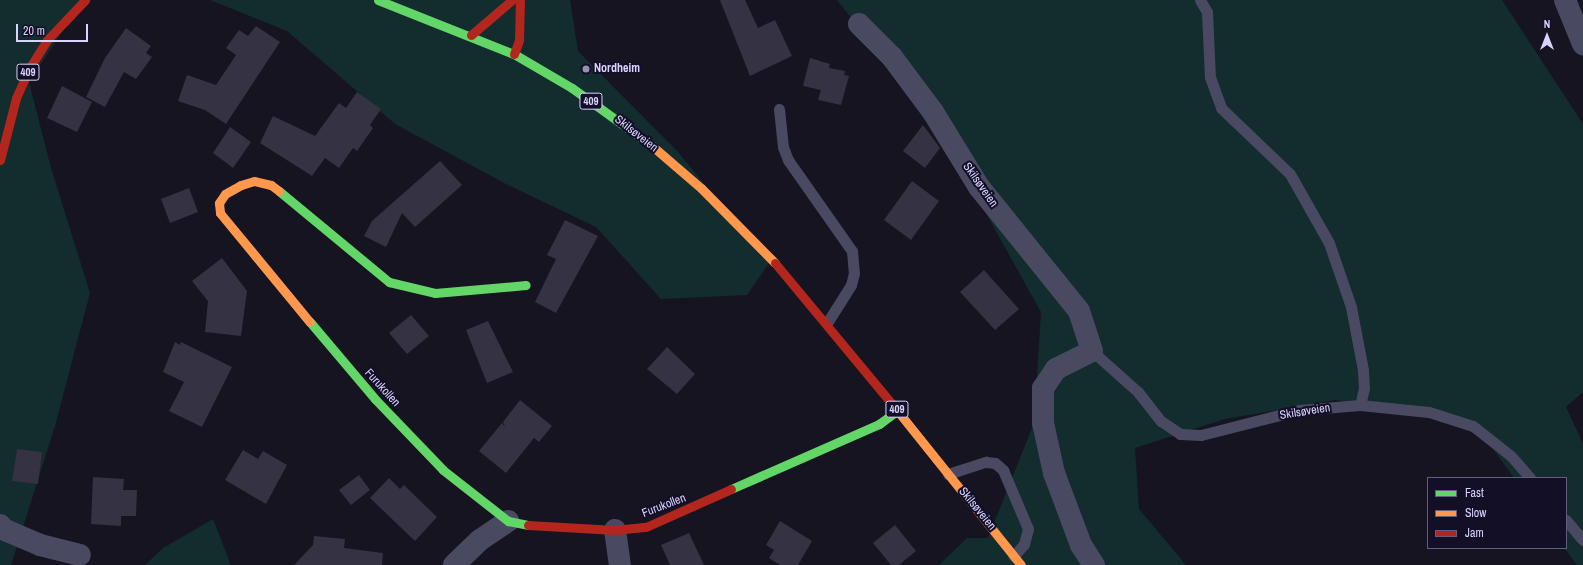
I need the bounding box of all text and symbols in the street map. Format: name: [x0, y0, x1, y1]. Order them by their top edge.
scale bar: [18, 16, 90, 42]
north arrow: [1527, 16, 1567, 56]
text: N: [1544, 17, 1550, 31]
text: 20 m: [23, 23, 45, 39]
place label: Nordheim: [594, 62, 640, 76]
road number: 409: [16, 63, 40, 81]
marker: Nordheim: [581, 64, 591, 74]
road number: 409: [579, 92, 603, 110]
street label: Skilsøveien: [612, 113, 660, 155]
street label: Skilsøveien: [960, 160, 1000, 210]
street label: Furukollen: [361, 366, 403, 410]
road number: 409: [885, 400, 909, 418]
street label: Skilsøveien: [1279, 401, 1331, 423]
legend: [1427, 477, 1567, 549]
street label: Skilsøveien: [955, 485, 999, 533]
text: Fast: [1465, 485, 1484, 501]
street label: Furukollen: [640, 491, 688, 521]
text: Slow: [1465, 505, 1486, 521]
text: Jam: [1465, 525, 1484, 541]

